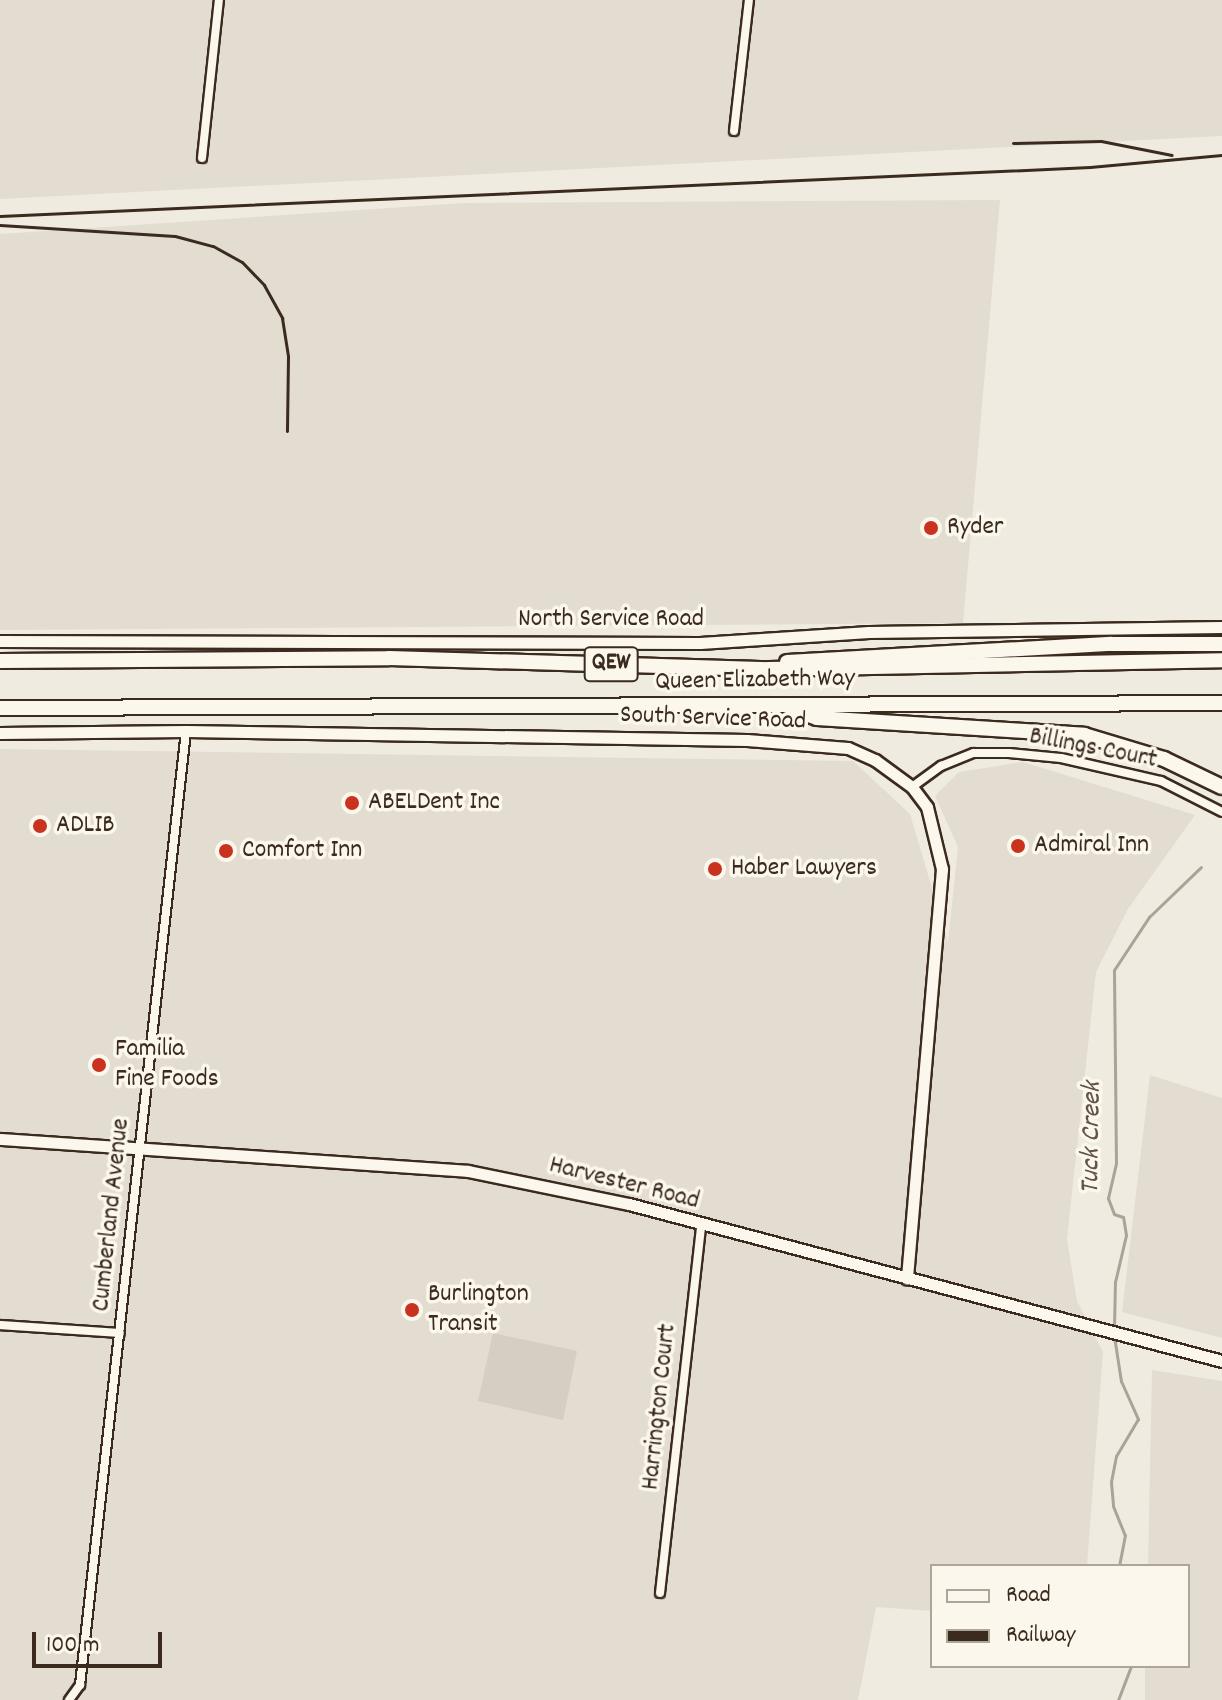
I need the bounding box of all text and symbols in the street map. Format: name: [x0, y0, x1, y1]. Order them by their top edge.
place label: Ryder: [947, 512, 1003, 544]
marker: Ryder: [922, 519, 940, 537]
street label: North Service Road: [518, 604, 704, 636]
road number: QEW: [583, 644, 639, 684]
street label: Queen Elizabeth Way: [655, 664, 855, 698]
street label: South Service Road: [619, 700, 807, 738]
street label: Billings Court: [1027, 721, 1159, 777]
place label: ABELDent Inc: [368, 787, 500, 819]
marker: ABELDent Inc: [343, 794, 361, 812]
place label: ADLIB: [56, 810, 115, 842]
marker: ADLIB: [31, 817, 49, 835]
place label: Admiral Inn: [1034, 830, 1149, 862]
place label: Comfort Inn: [242, 835, 362, 867]
marker: Admiral Inn: [1009, 837, 1027, 855]
marker: Comfort Inn: [217, 842, 235, 860]
place label: Haber Lawyers: [731, 853, 877, 885]
marker: Haber Lawyers: [706, 860, 724, 878]
place label: Familia Fine Foods: [115, 1034, 219, 1096]
marker: Familia Fine Foods: [90, 1056, 108, 1074]
water label: Tuck Creek: [1075, 1081, 1111, 1195]
street label: Cumberland Avenue: [86, 1117, 138, 1313]
street label: Harvester Road: [546, 1150, 702, 1218]
place label: Burlington Transit: [428, 1279, 529, 1340]
marker: Burlington Transit: [403, 1301, 421, 1319]
street label: Harrington Court: [636, 1322, 684, 1492]
legend: [930, 1564, 1190, 1668]
text: Road: [1006, 1579, 1051, 1613]
scale bar: [36, 1616, 166, 1666]
text: Railway: [1006, 1619, 1075, 1653]
text: 100 m: [46, 1629, 99, 1663]

